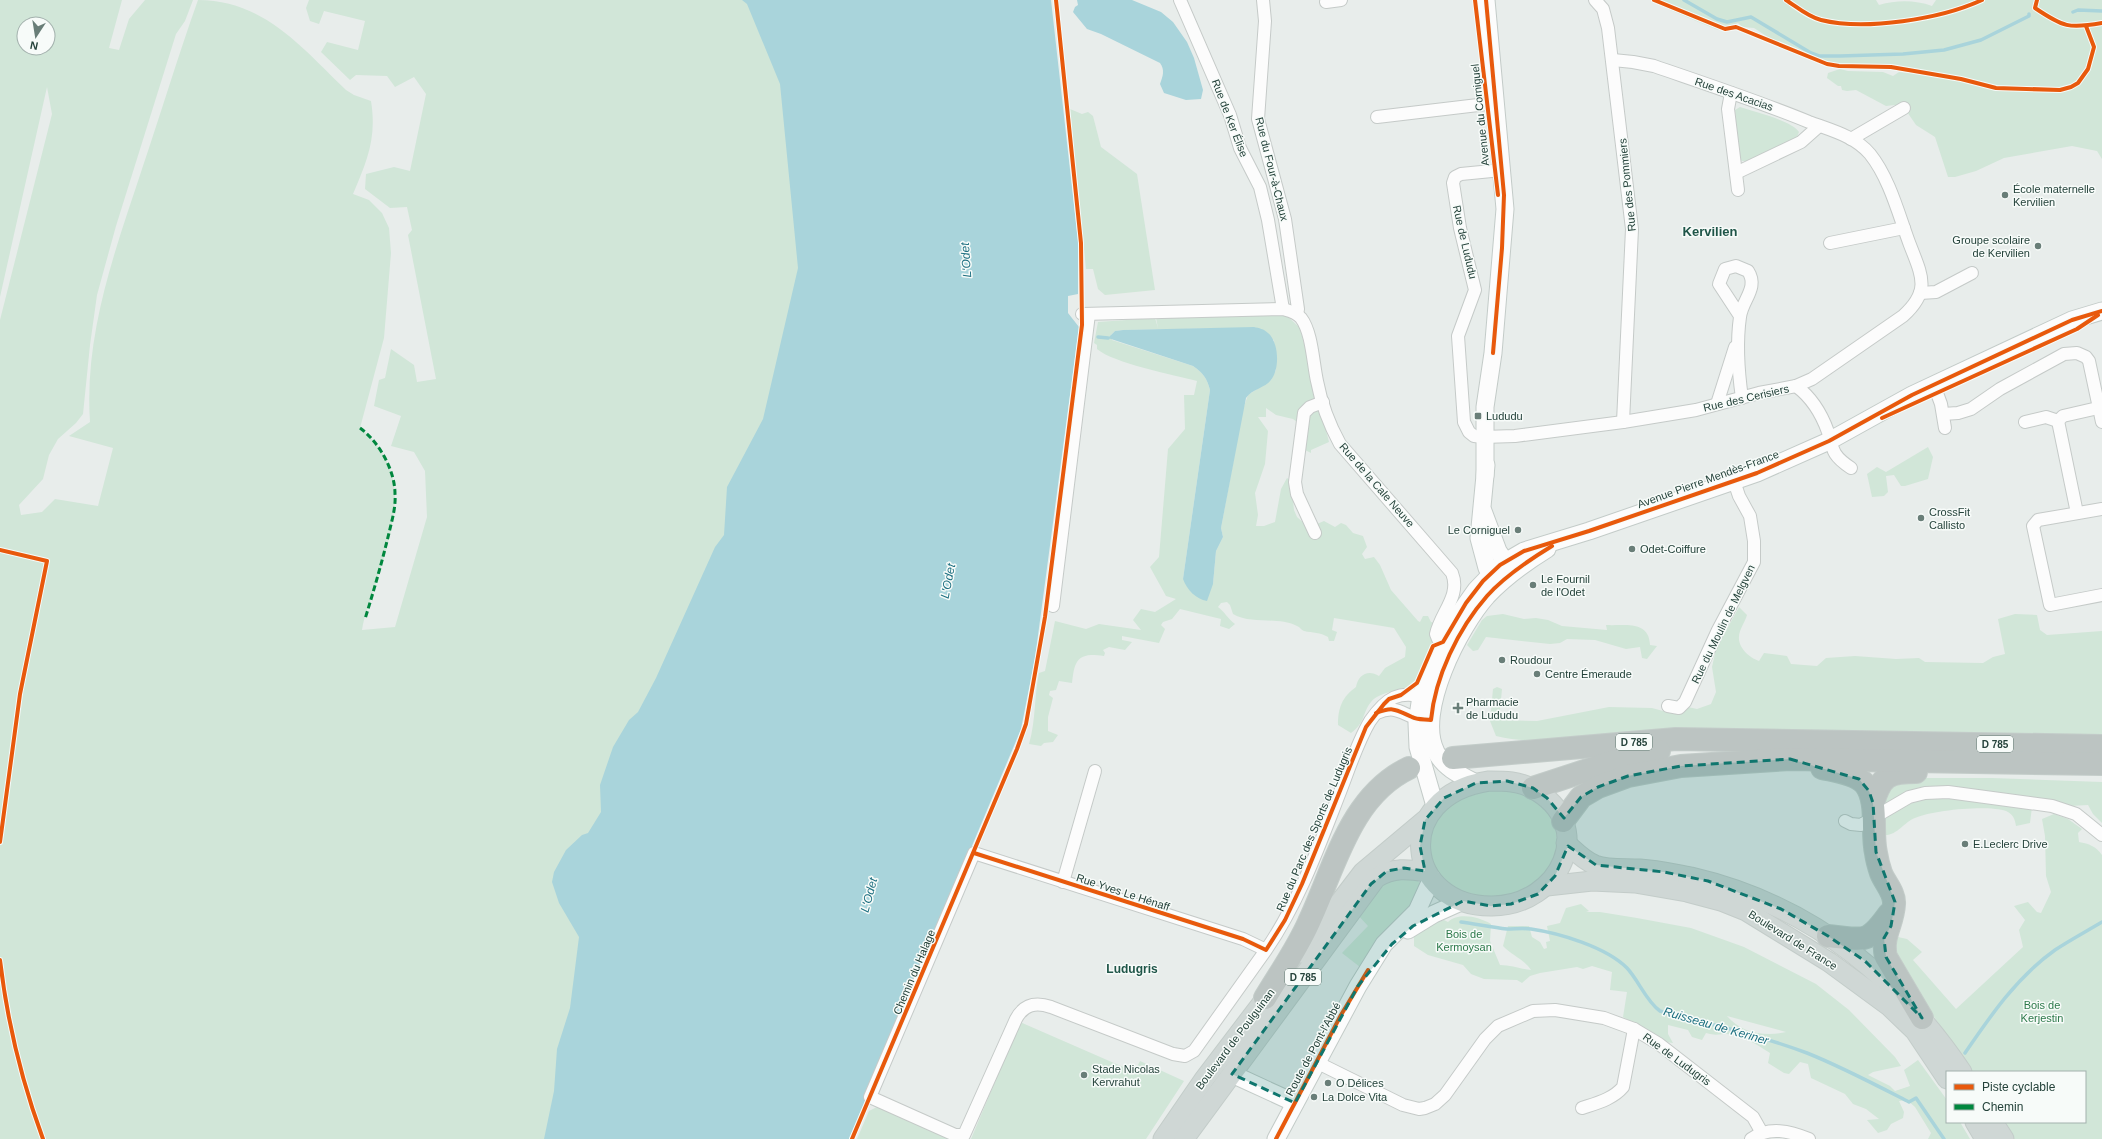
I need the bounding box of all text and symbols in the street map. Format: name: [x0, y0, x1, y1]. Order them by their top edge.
north arrow: [16, 16, 56, 56]
text: N: [29, 39, 39, 52]
street label: Avenue du Corniguel: [1469, 63, 1491, 167]
street label: Rue des Acacias: [1693, 75, 1775, 113]
street label: Rue de Ker Élise: [1210, 77, 1250, 159]
street label: Rue du Four-à-Chaux: [1253, 116, 1291, 223]
street label: Rue des Pommiers: [1616, 137, 1638, 232]
place label: École maternelle Kervilien: [2013, 183, 2095, 208]
marker: École maternelle Kervilien: [2000, 190, 2010, 200]
street label: Rue de Lududu: [1451, 204, 1479, 280]
district label: Kervilien: [1683, 224, 1738, 239]
place label: Groupe scolaire de Kervilien: [1952, 234, 2030, 259]
water label: L'Odet: [958, 241, 974, 278]
marker: Groupe scolaire de Kervilien: [2033, 241, 2043, 251]
street label: Rue des Cerisiers: [1702, 382, 1790, 414]
place label: Lududu: [1486, 410, 1523, 422]
marker: Lududu: [1473, 411, 1483, 421]
street label: Rue de la Cale Neuve: [1337, 440, 1417, 530]
street label: Avenue Pierre Mendès-France: [1636, 448, 1780, 510]
place label: CrossFit Callisto: [1929, 506, 1970, 531]
marker: CrossFit Callisto: [1916, 513, 1926, 523]
place label: Le Corniguel: [1448, 524, 1510, 536]
marker: Le Corniguel: [1513, 525, 1523, 535]
place label: Odet-Coiffure: [1640, 543, 1706, 555]
marker: Odet-Coiffure: [1627, 544, 1637, 554]
water label: L'Odet: [938, 562, 958, 600]
street label: Rue du Moulin de Melgven: [1689, 563, 1757, 685]
place label: Le Fournil de l'Odet: [1541, 573, 1590, 598]
marker: Le Fournil de l'Odet: [1528, 580, 1538, 590]
place label: Roudour: [1510, 654, 1553, 666]
marker: Roudour: [1497, 655, 1507, 665]
place label: Centre Émeraude: [1545, 668, 1632, 680]
marker: Centre Émeraude: [1532, 669, 1542, 679]
place label: Pharmacie de Lududu: [1466, 696, 1519, 721]
marker: Pharmacie de Lududu: [1453, 703, 1463, 713]
road number: D 785: [1616, 734, 1652, 750]
road number: D 785: [1977, 736, 2013, 752]
street label: Rue du Parc des Sports de Ludugris: [1274, 745, 1354, 913]
place label: E.Leclerc Drive: [1973, 838, 2048, 850]
marker: E.Leclerc Drive: [1960, 839, 1970, 849]
street label: Rue Yves Le Hénaff: [1075, 871, 1172, 913]
water label: L'Odet: [858, 876, 880, 914]
street label: Boulevard de France: [1747, 908, 1839, 972]
street label: Chemin du Halage: [891, 928, 937, 1016]
park label: Bois de Kermoysan: [1436, 928, 1492, 953]
district label: Ludugris: [1106, 962, 1158, 976]
road number: D 785: [1285, 969, 1321, 985]
street label: Boulevard de Poulguinan: [1193, 986, 1277, 1092]
park label: Bois de Kerjestin: [2021, 999, 2063, 1024]
street label: Route de Pont-l'Abbé: [1283, 1000, 1343, 1098]
water label: Ruisseau de Keriner: [1662, 1004, 1771, 1048]
street label: Rue de Ludugris: [1641, 1030, 1714, 1088]
place label: Stade Nicolas Kervrahut: [1092, 1063, 1160, 1088]
marker: Stade Nicolas Kervrahut: [1079, 1070, 1089, 1080]
legend: [1946, 1071, 2086, 1123]
place label: O Délices: [1336, 1077, 1384, 1089]
marker: O Délices: [1323, 1078, 1333, 1088]
text: Piste cyclable: [1982, 1080, 2056, 1094]
place label: La Dolce Vita: [1322, 1091, 1388, 1103]
marker: La Dolce Vita: [1309, 1092, 1319, 1102]
text: Chemin: [1982, 1100, 2023, 1114]

